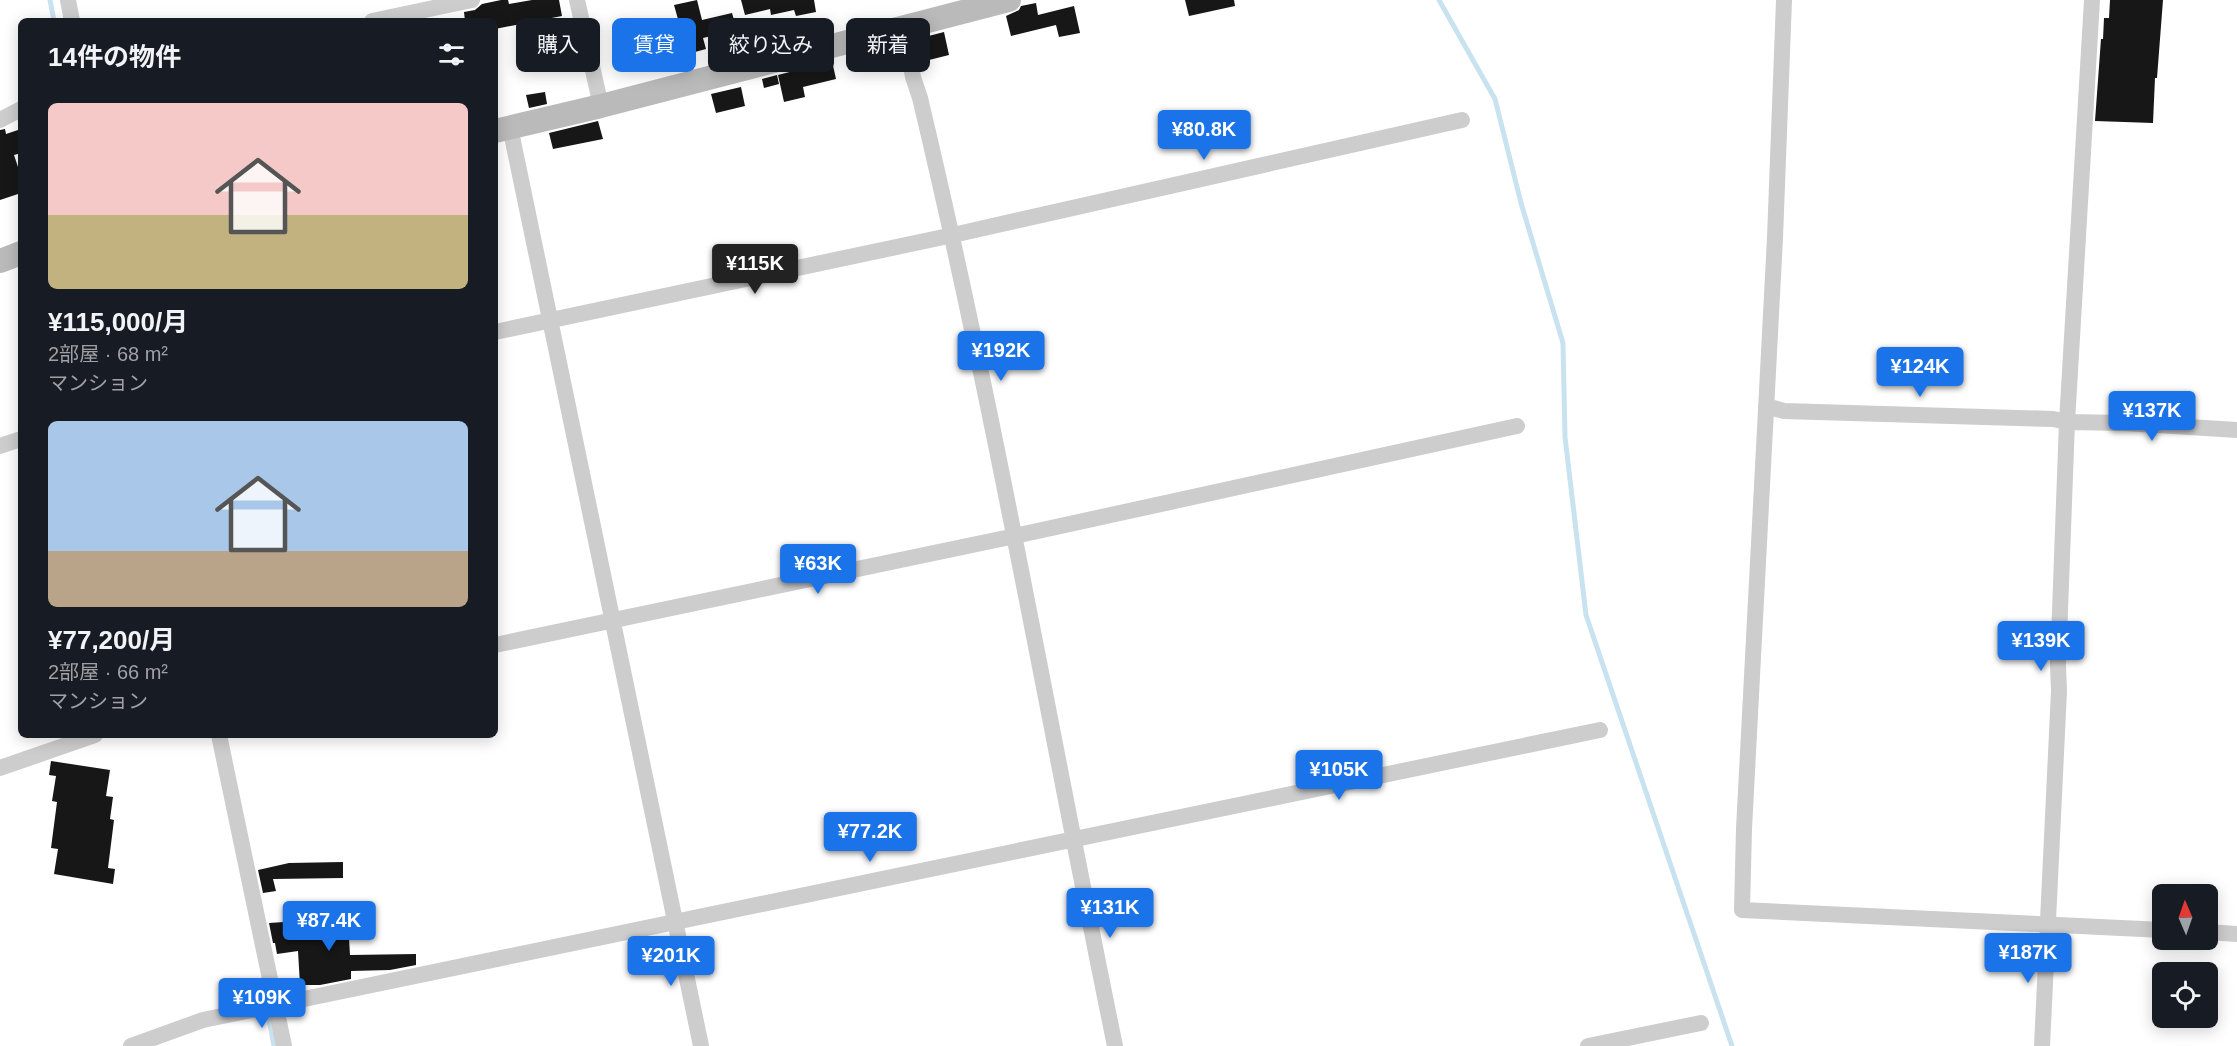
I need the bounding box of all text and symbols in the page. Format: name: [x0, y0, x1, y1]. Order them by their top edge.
chip: 購入: [516, 18, 600, 72]
chip: 賃貸: [612, 18, 696, 72]
chip: 絞り込み: [708, 18, 834, 72]
chip: 新着: [846, 18, 930, 72]
icon: filters: [435, 38, 468, 71]
text: 14件の物件: [48, 42, 181, 72]
pin: ¥80.8K: [1155, 110, 1253, 161]
text: ¥80.8K: [1172, 118, 1236, 140]
icon: home: [204, 142, 312, 250]
pin: ¥115K: [713, 244, 797, 295]
text: ¥115K: [726, 252, 784, 274]
text: ¥115,000/月: [48, 307, 188, 337]
pin: ¥192K: [959, 331, 1043, 382]
text: ¥192K: [972, 339, 1030, 361]
text: 2部屋 · 68 m²: [48, 343, 168, 365]
pin: ¥124K: [1878, 347, 1962, 398]
text: ¥124K: [1891, 355, 1949, 377]
text: マンション: [48, 372, 148, 394]
pin: ¥137K: [2110, 391, 2194, 442]
text: ¥137K: [2123, 399, 2181, 421]
icon: home: [204, 460, 312, 568]
pin: ¥63K: [782, 544, 854, 595]
text: ¥63K: [794, 552, 842, 574]
pin: ¥139K: [1999, 621, 2083, 672]
text: ¥77,200/月: [48, 625, 175, 655]
text: ¥139K: [2012, 629, 2070, 651]
text: 2部屋 · 66 m²: [48, 661, 168, 683]
text: マンション: [48, 690, 148, 712]
pin: ¥105K: [1297, 750, 1381, 801]
text: ¥105K: [1310, 758, 1368, 780]
pin: ¥77.2K: [821, 812, 919, 863]
text: ¥77.2K: [838, 820, 902, 842]
north arrow: [2152, 884, 2218, 950]
map controls: [2152, 884, 2218, 1028]
pin: ¥131K: [1068, 888, 1152, 939]
text: ¥131K: [1081, 896, 1139, 918]
pin: ¥87.4K: [280, 901, 378, 952]
text: ¥87.4K: [297, 909, 361, 931]
pin: ¥187K: [1986, 933, 2070, 984]
pin: ¥201K: [629, 936, 713, 987]
text: ¥187K: [1999, 941, 2057, 963]
text: ¥201K: [642, 944, 700, 966]
button: locate: [2152, 962, 2218, 1028]
pin: ¥109K: [220, 978, 304, 1029]
text: ¥109K: [233, 986, 291, 1008]

